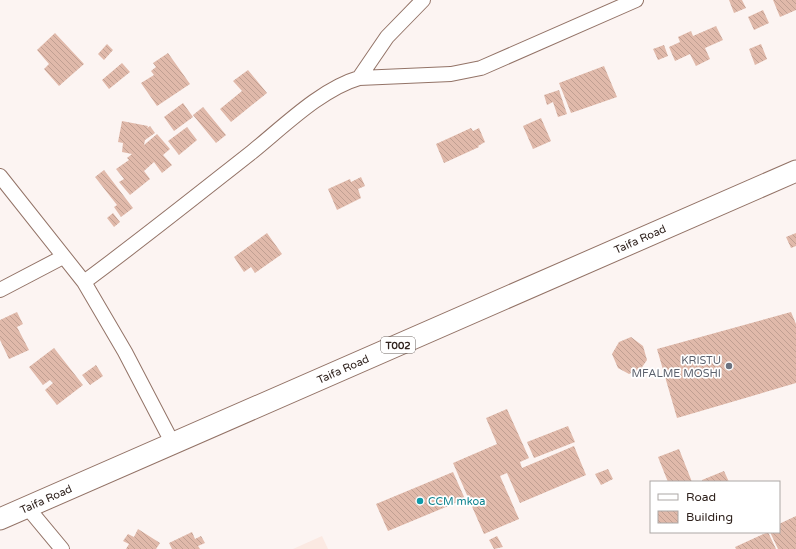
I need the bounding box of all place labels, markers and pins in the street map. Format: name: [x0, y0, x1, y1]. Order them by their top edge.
place label: KRISTU MFALME MOSHI: [631, 354, 721, 380]
marker: KRISTU MFALME MOSHI: [724, 361, 734, 371]
place label: CCM mkoa: [428, 495, 485, 508]
marker: CCM mkoa: [415, 496, 425, 506]

